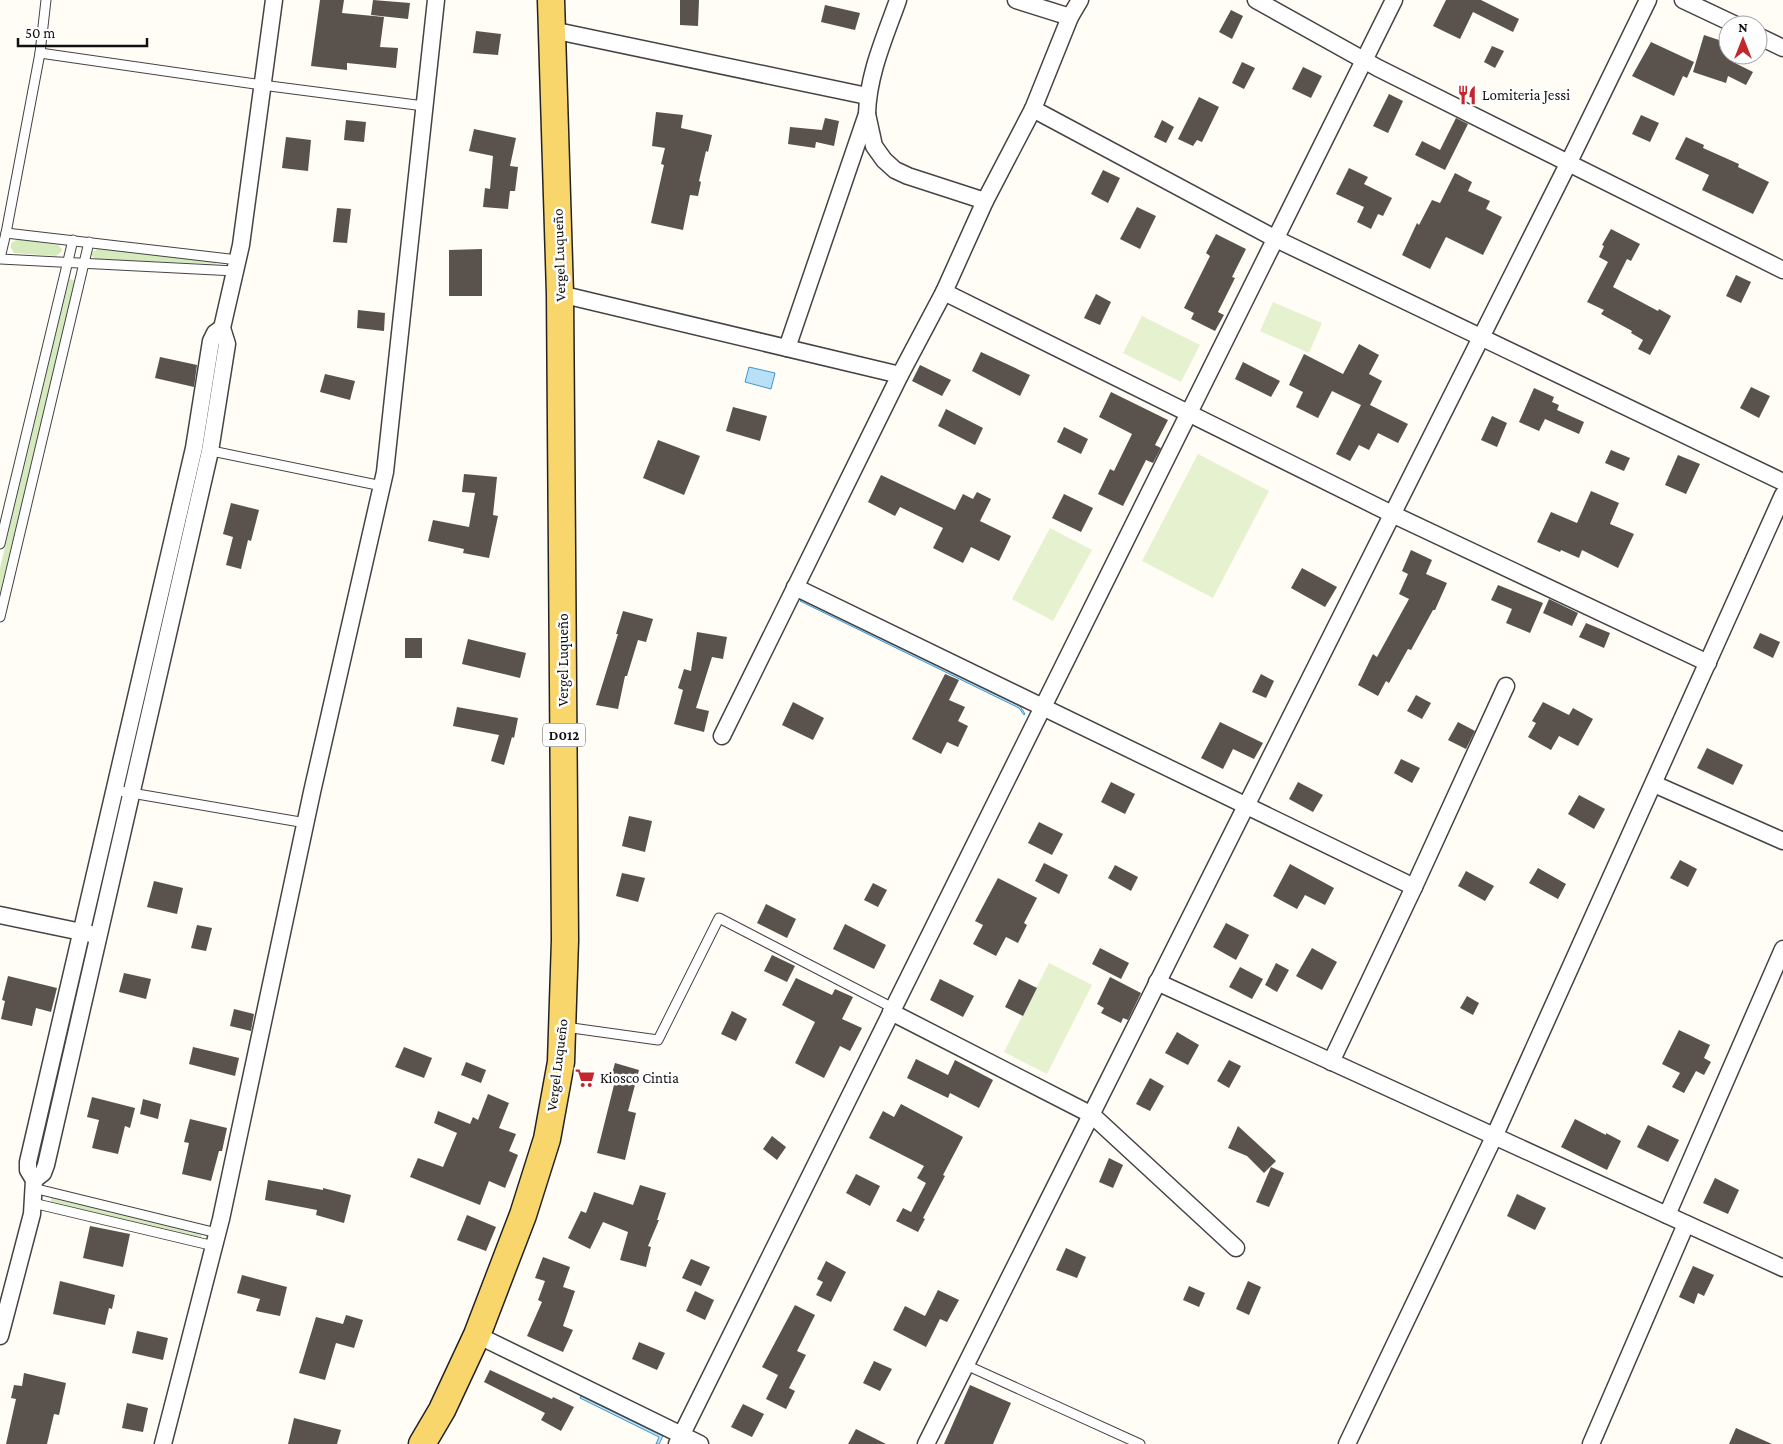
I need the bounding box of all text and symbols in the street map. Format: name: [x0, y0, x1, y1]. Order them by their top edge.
scale bar: [18, 15, 146, 47]
north arrow: [1718, 15, 1768, 65]
text: N: [1738, 19, 1748, 35]
text: 50 m: [25, 25, 55, 41]
restaurant icon: Lomiteria Jessi: [1456, 84, 1478, 106]
place label: Lomiteria Jessi: [1482, 87, 1570, 104]
street label: Vergel Luqueño: [549, 208, 570, 302]
street label: Vergel Luqueño: [555, 613, 572, 707]
road number: D012: [543, 724, 585, 746]
street label: Vergel Luqueño: [543, 1018, 572, 1112]
supermarket icon: Kiosco Cintia: [574, 1067, 596, 1089]
place label: Kiosco Cintia: [600, 1070, 679, 1086]

